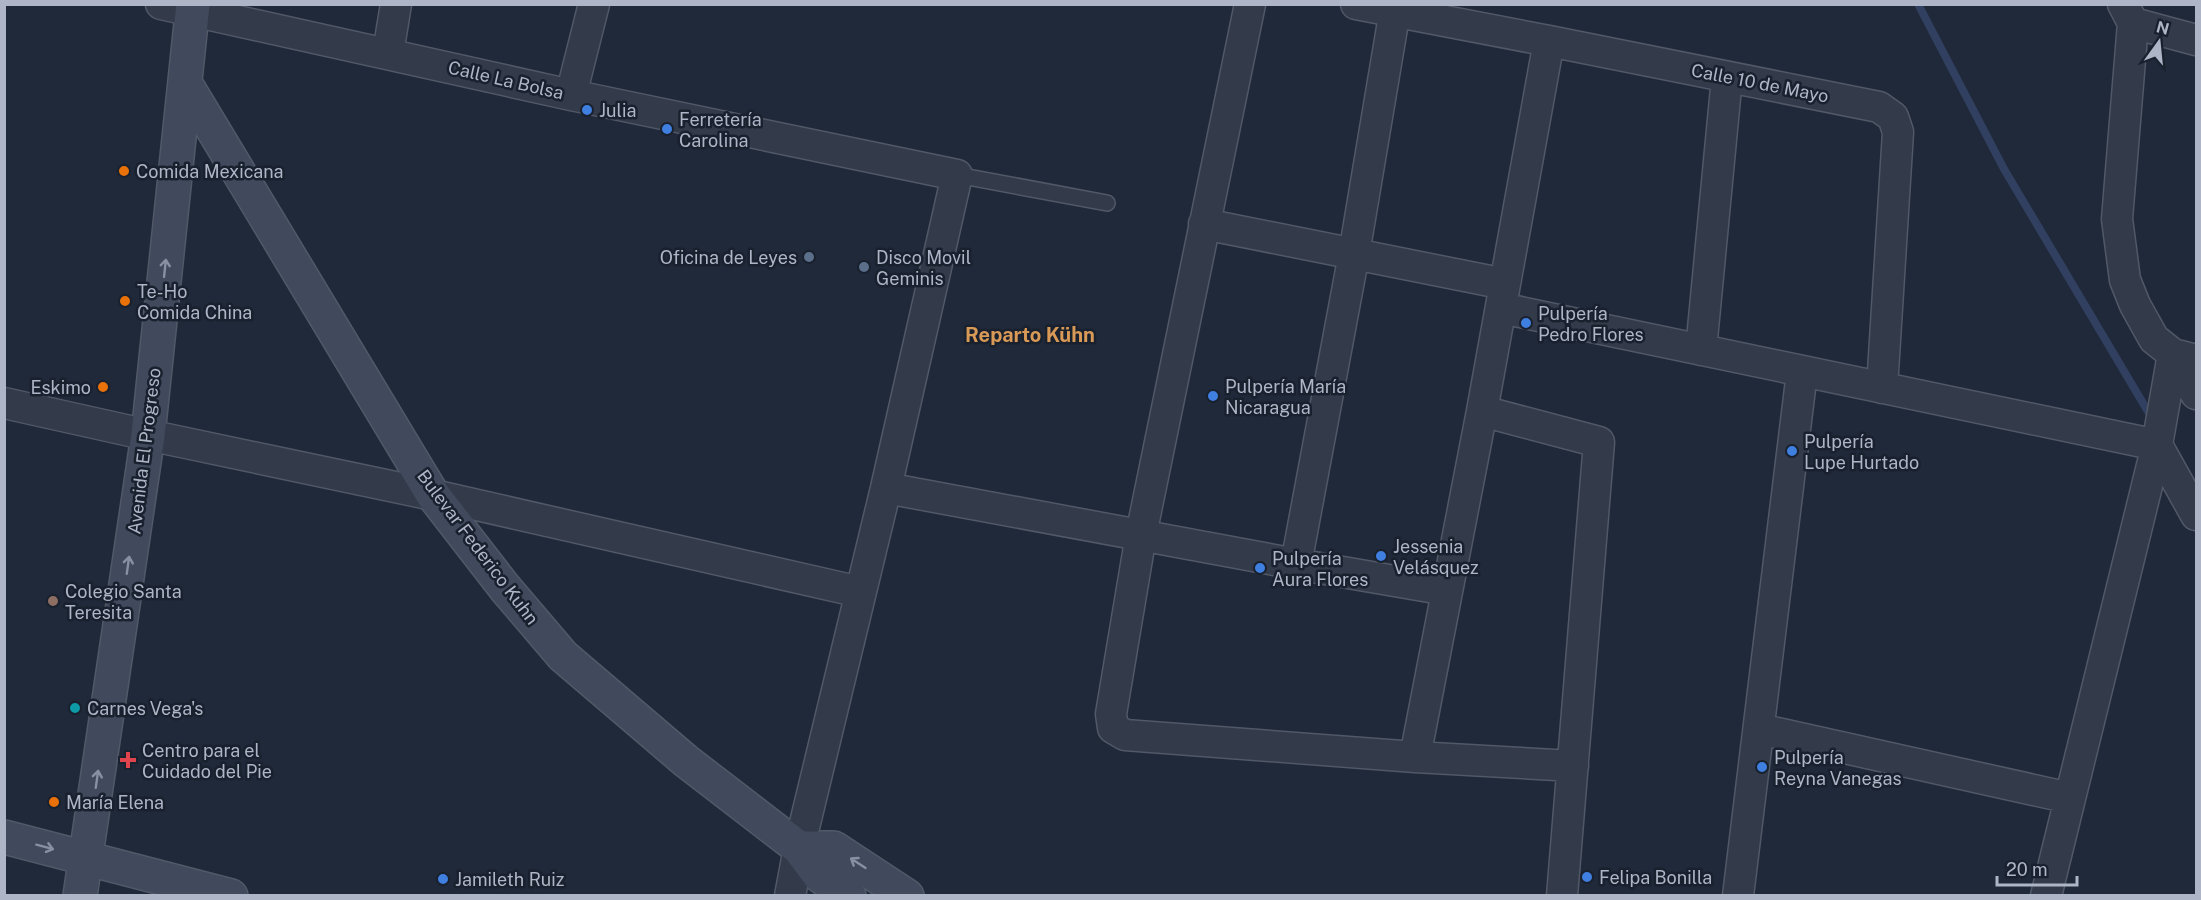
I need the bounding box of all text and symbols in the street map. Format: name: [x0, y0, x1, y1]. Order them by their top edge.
north arrow: [2129, 12, 2189, 72]
text: N: [2154, 17, 2171, 39]
street label: Calle La Bolsa: [446, 57, 566, 103]
street label: Calle 10 de Mayo: [1689, 59, 1831, 107]
place label: Julia: [599, 100, 636, 121]
marker: Julia: [580, 103, 594, 117]
place label: Ferretería Carolina: [679, 109, 762, 151]
marker: Ferretería Carolina: [660, 122, 674, 136]
place label: Comida Mexicana: [136, 161, 284, 182]
marker: Comida Mexicana: [117, 164, 131, 178]
place label: Oficina de Leyes: [660, 247, 797, 268]
place label: Disco Movil Geminis: [876, 247, 971, 289]
marker: Oficina de Leyes: [802, 250, 816, 264]
one-way arrow: [160, 258, 171, 278]
marker: Disco Movil Geminis: [857, 260, 871, 274]
place label: Te-Ho Comida China: [137, 281, 252, 323]
marker: Te-Ho Comida China: [118, 294, 132, 308]
place label: Pulpería Pedro Flores: [1538, 303, 1644, 345]
marker: Pulpería Pedro Flores: [1519, 316, 1533, 330]
district label: Reparto Kühn: [965, 323, 1095, 347]
street label: Avenida El Progreso: [123, 367, 165, 535]
place label: Pulpería María Nicaragua: [1225, 376, 1346, 418]
place label: Eskimo: [30, 377, 91, 398]
marker: Eskimo: [96, 380, 110, 394]
marker: Pulpería María Nicaragua: [1206, 389, 1220, 403]
place label: Pulpería Lupe Hurtado: [1804, 431, 1919, 473]
marker: Pulpería Lupe Hurtado: [1785, 444, 1799, 458]
street label: Bulevar Federico Kuhn: [413, 466, 543, 628]
place label: Jessenia Velásquez: [1393, 536, 1479, 578]
place label: Pulpería Aura Flores: [1272, 548, 1368, 590]
marker: Jessenia Velásquez: [1374, 549, 1388, 563]
one-way arrow: [123, 556, 134, 576]
marker: Pulpería Aura Flores: [1253, 561, 1267, 575]
place label: Colegio Santa Teresita: [65, 581, 182, 623]
marker: Colegio Santa Teresita: [46, 594, 60, 608]
place label: Carnes Vega's: [87, 698, 203, 719]
marker: Carnes Vega's: [68, 701, 82, 715]
place label: Centro para el Cuidado del Pie: [142, 740, 272, 782]
place label: Pulpería Reyna Vanegas: [1774, 747, 1902, 789]
marker: Centro para el Cuidado del Pie: [119, 751, 137, 769]
marker: Pulpería Reyna Vanegas: [1755, 760, 1769, 774]
one-way arrow: [92, 770, 103, 790]
place label: María Elena: [66, 792, 164, 813]
marker: María Elena: [47, 795, 61, 809]
one-way arrow: [35, 842, 54, 854]
scale bar: [1997, 849, 2076, 887]
one-way arrow: [850, 857, 867, 869]
text: 20 m: [2006, 859, 2048, 880]
place label: Felipa Bonilla: [1599, 867, 1712, 888]
place label: Jamileth Ruiz: [455, 869, 564, 890]
marker: Felipa Bonilla: [1580, 870, 1594, 884]
marker: Jamileth Ruiz: [436, 872, 450, 886]

